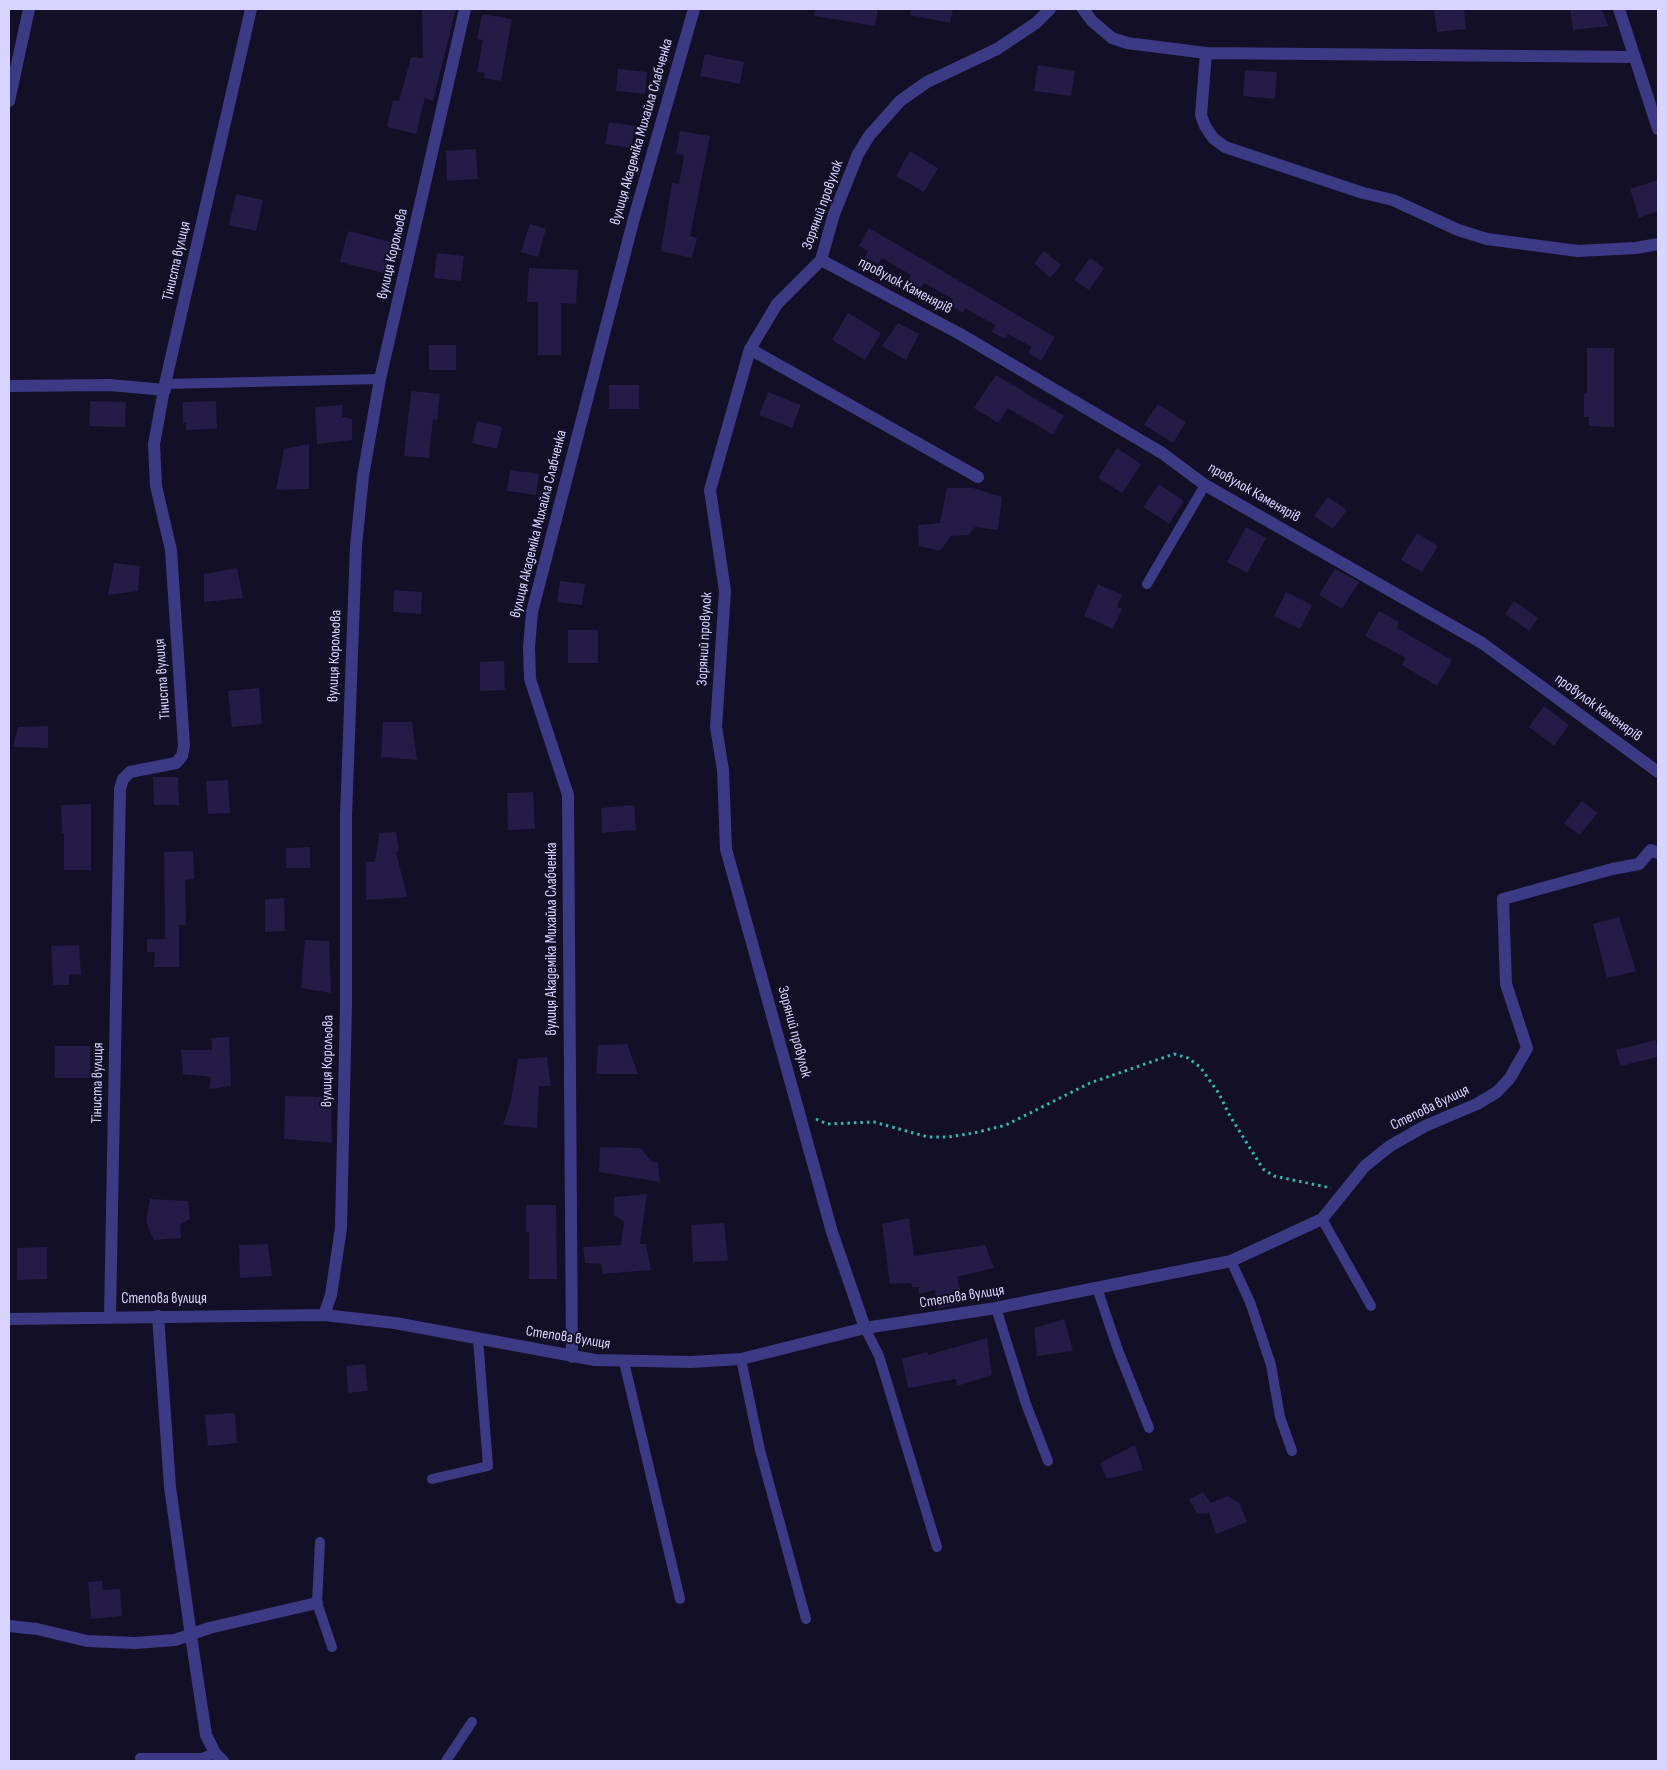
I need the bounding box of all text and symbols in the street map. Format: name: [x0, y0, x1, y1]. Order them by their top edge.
street label: вулиця Академіка Михайла Слабченка: [607, 37, 677, 227]
street label: Зоряний провулок: [798, 158, 848, 252]
street label: вулиця Корольова: [374, 207, 412, 301]
street label: Тіниста вулиця: [159, 220, 195, 302]
street label: провулок Каменярів: [855, 254, 955, 318]
street label: вулиця Академіка Михайла Слабченка: [507, 428, 571, 620]
street label: провулок Каменярів: [1205, 459, 1303, 527]
street label: Зоряний провулок: [694, 592, 716, 686]
street label: вулиця Корольова: [324, 609, 346, 703]
street label: Тіниста вулиця: [151, 638, 175, 720]
street label: провулок Каменярів: [1551, 670, 1645, 746]
street label: вулиця Академіка Михайла Слабченка: [543, 843, 561, 1035]
street label: Зоряний провулок: [773, 984, 815, 1080]
street label: вулиця Корольова: [318, 1015, 338, 1107]
street label: Тіниста вулиця: [88, 1042, 108, 1124]
street label: Степова вулиця: [1388, 1081, 1472, 1135]
street label: Степова вулиця: [918, 1281, 1006, 1313]
street label: Степова вулиця: [121, 1290, 207, 1308]
street label: Степова вулиця: [524, 1322, 612, 1354]

